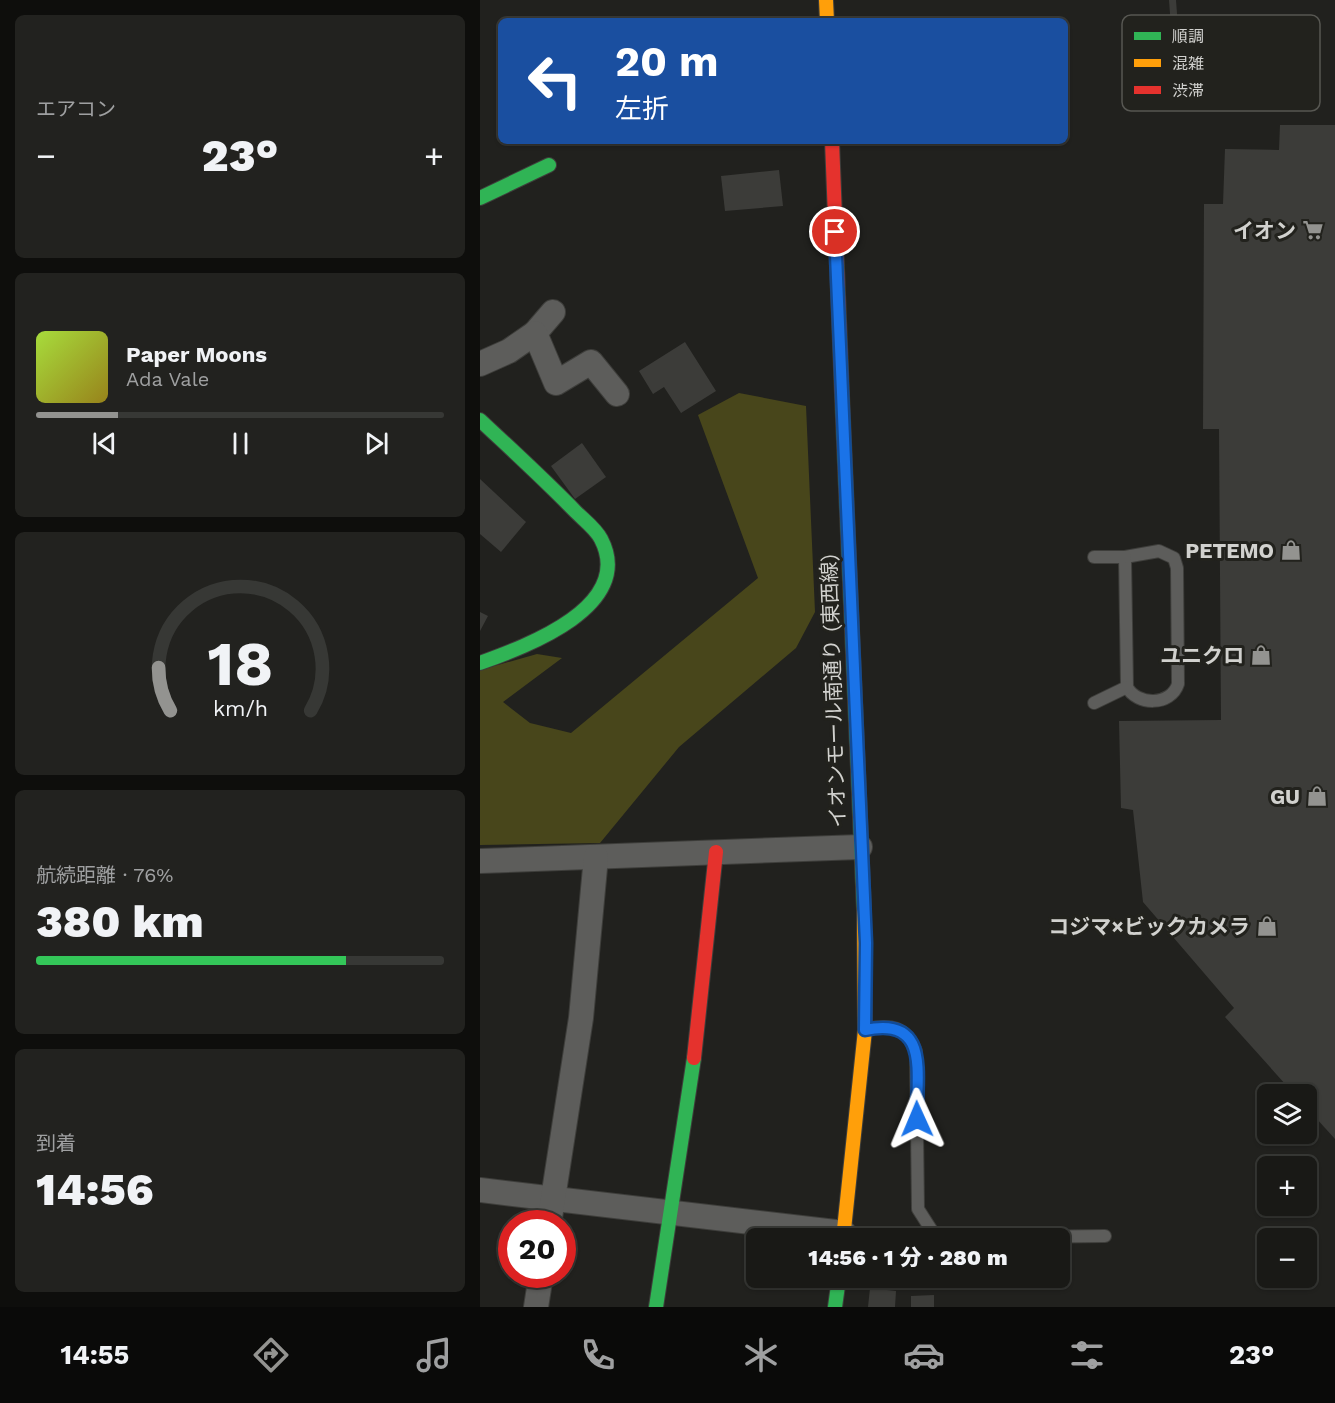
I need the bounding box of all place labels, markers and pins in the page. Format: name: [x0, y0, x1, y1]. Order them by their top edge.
pin: [809, 206, 860, 257]
place label: イオン: [1233, 218, 1296, 243]
supermarket icon: イオン: [1301, 218, 1325, 242]
place label: PETEMO: [1185, 538, 1274, 563]
shop icon: PETEMO: [1279, 538, 1303, 562]
place label: ユニクロ: [1160, 643, 1244, 668]
shop icon: ユニクロ: [1249, 643, 1273, 667]
place label: GU: [1270, 784, 1300, 809]
shop icon: GU: [1305, 784, 1329, 808]
place label: コジマ×ビックカメラ: [1048, 914, 1250, 939]
shop icon: コジマ×ビックカメラ: [1255, 914, 1279, 938]

